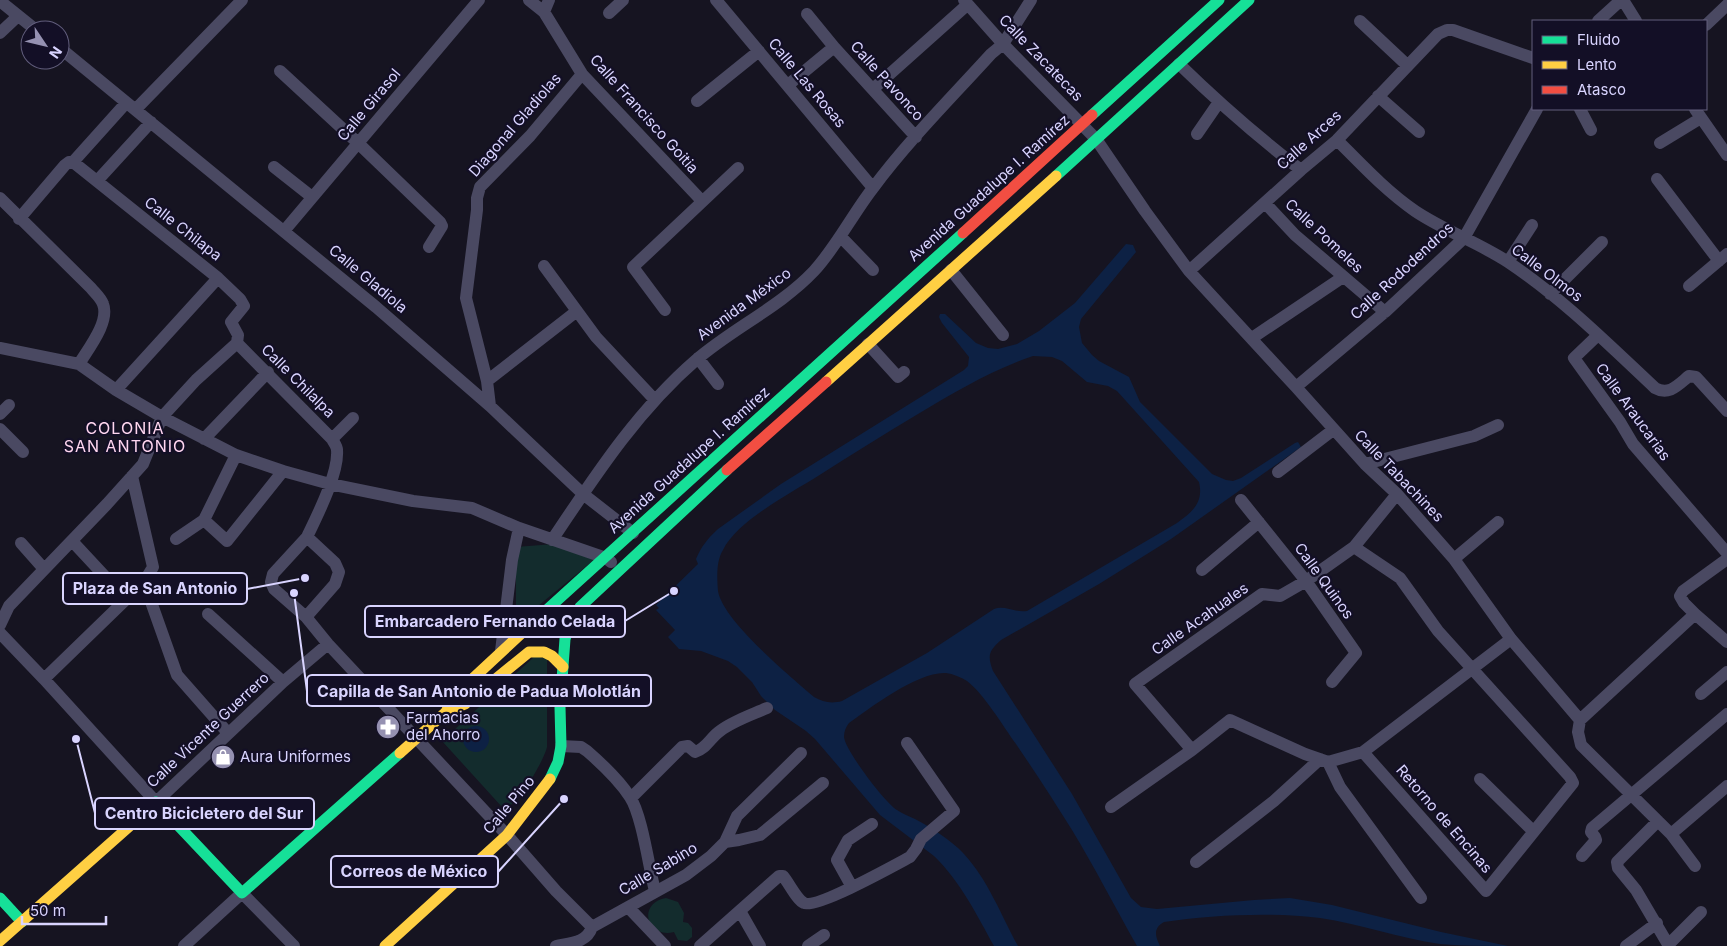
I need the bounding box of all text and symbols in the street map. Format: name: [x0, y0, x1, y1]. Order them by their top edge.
street label: Calle Zacatecas: [995, 10, 1088, 105]
north arrow: [20, 20, 70, 70]
legend: [1532, 20, 1707, 110]
text: Fluido: [1577, 30, 1620, 49]
street label: Calle Las Rosas: [764, 34, 850, 131]
street label: Calle Pavonco: [847, 37, 928, 125]
text: N: [46, 43, 66, 62]
street label: Calle Francisco Goitia: [586, 50, 703, 177]
text: Lento: [1577, 55, 1617, 74]
street label: Calle Girasol: [333, 64, 405, 145]
street label: Diagonal Gladiolas: [464, 69, 565, 180]
text: Atasco: [1577, 80, 1626, 99]
street label: Calle Arces: [1272, 106, 1345, 174]
street label: Avenida Guadalupe I. Ramírez: [904, 110, 1073, 265]
street label: Calle Chilapa: [141, 193, 226, 265]
street label: Calle Pomeles: [1281, 194, 1368, 277]
street label: Calle Rododendros: [1346, 218, 1457, 323]
street label: Calle Gladiola: [325, 240, 411, 317]
street label: Calle Olmos: [1508, 240, 1587, 306]
street label: Avenida México: [693, 263, 795, 344]
street label: Calle Chilalpa: [258, 340, 339, 421]
street label: Calle Araucarias: [1592, 359, 1675, 464]
street label: Avenida Guadalupe I. Ramírez: [604, 382, 773, 537]
district label: COLONIA SAN ANTONIO: [64, 418, 186, 456]
street label: Calle Tabachines: [1351, 426, 1448, 526]
street label: Calle Quinos: [1290, 539, 1358, 623]
callout: Plaza de San Antonio: [63, 573, 247, 604]
text: Plaza de San Antonio: [73, 578, 238, 598]
street label: Calle Acahuales: [1148, 578, 1252, 659]
callout: Embarcadero Fernando Celada: [365, 606, 625, 637]
text: Embarcadero Fernando Celada: [375, 611, 615, 631]
street label: Calle Vicente Guerrero: [142, 668, 273, 791]
callout: Capilla de San Antonio de Padua Molotlán: [307, 675, 651, 706]
text: Capilla de San Antonio de Padua Molotlán: [317, 681, 641, 701]
place label: Farmacias del Ahorro: [406, 708, 480, 744]
pharmacy icon: Farmacias del Ahorro: [375, 714, 401, 740]
shop icon: Aura Uniformes: [210, 744, 236, 770]
place label: Aura Uniformes: [240, 747, 351, 766]
street label: Retorno de Encinas: [1392, 761, 1497, 877]
street label: Calle Pino: [479, 771, 539, 838]
callout: Centro Bicicletero del Sur: [95, 798, 314, 829]
text: Centro Bicicletero del Sur: [105, 803, 304, 823]
street label: Calle Sabino: [615, 838, 700, 899]
callout: Correos de México: [331, 856, 498, 887]
text: Correos de México: [341, 861, 488, 881]
scale bar: [22, 894, 106, 926]
text: 50 m: [30, 901, 66, 920]

